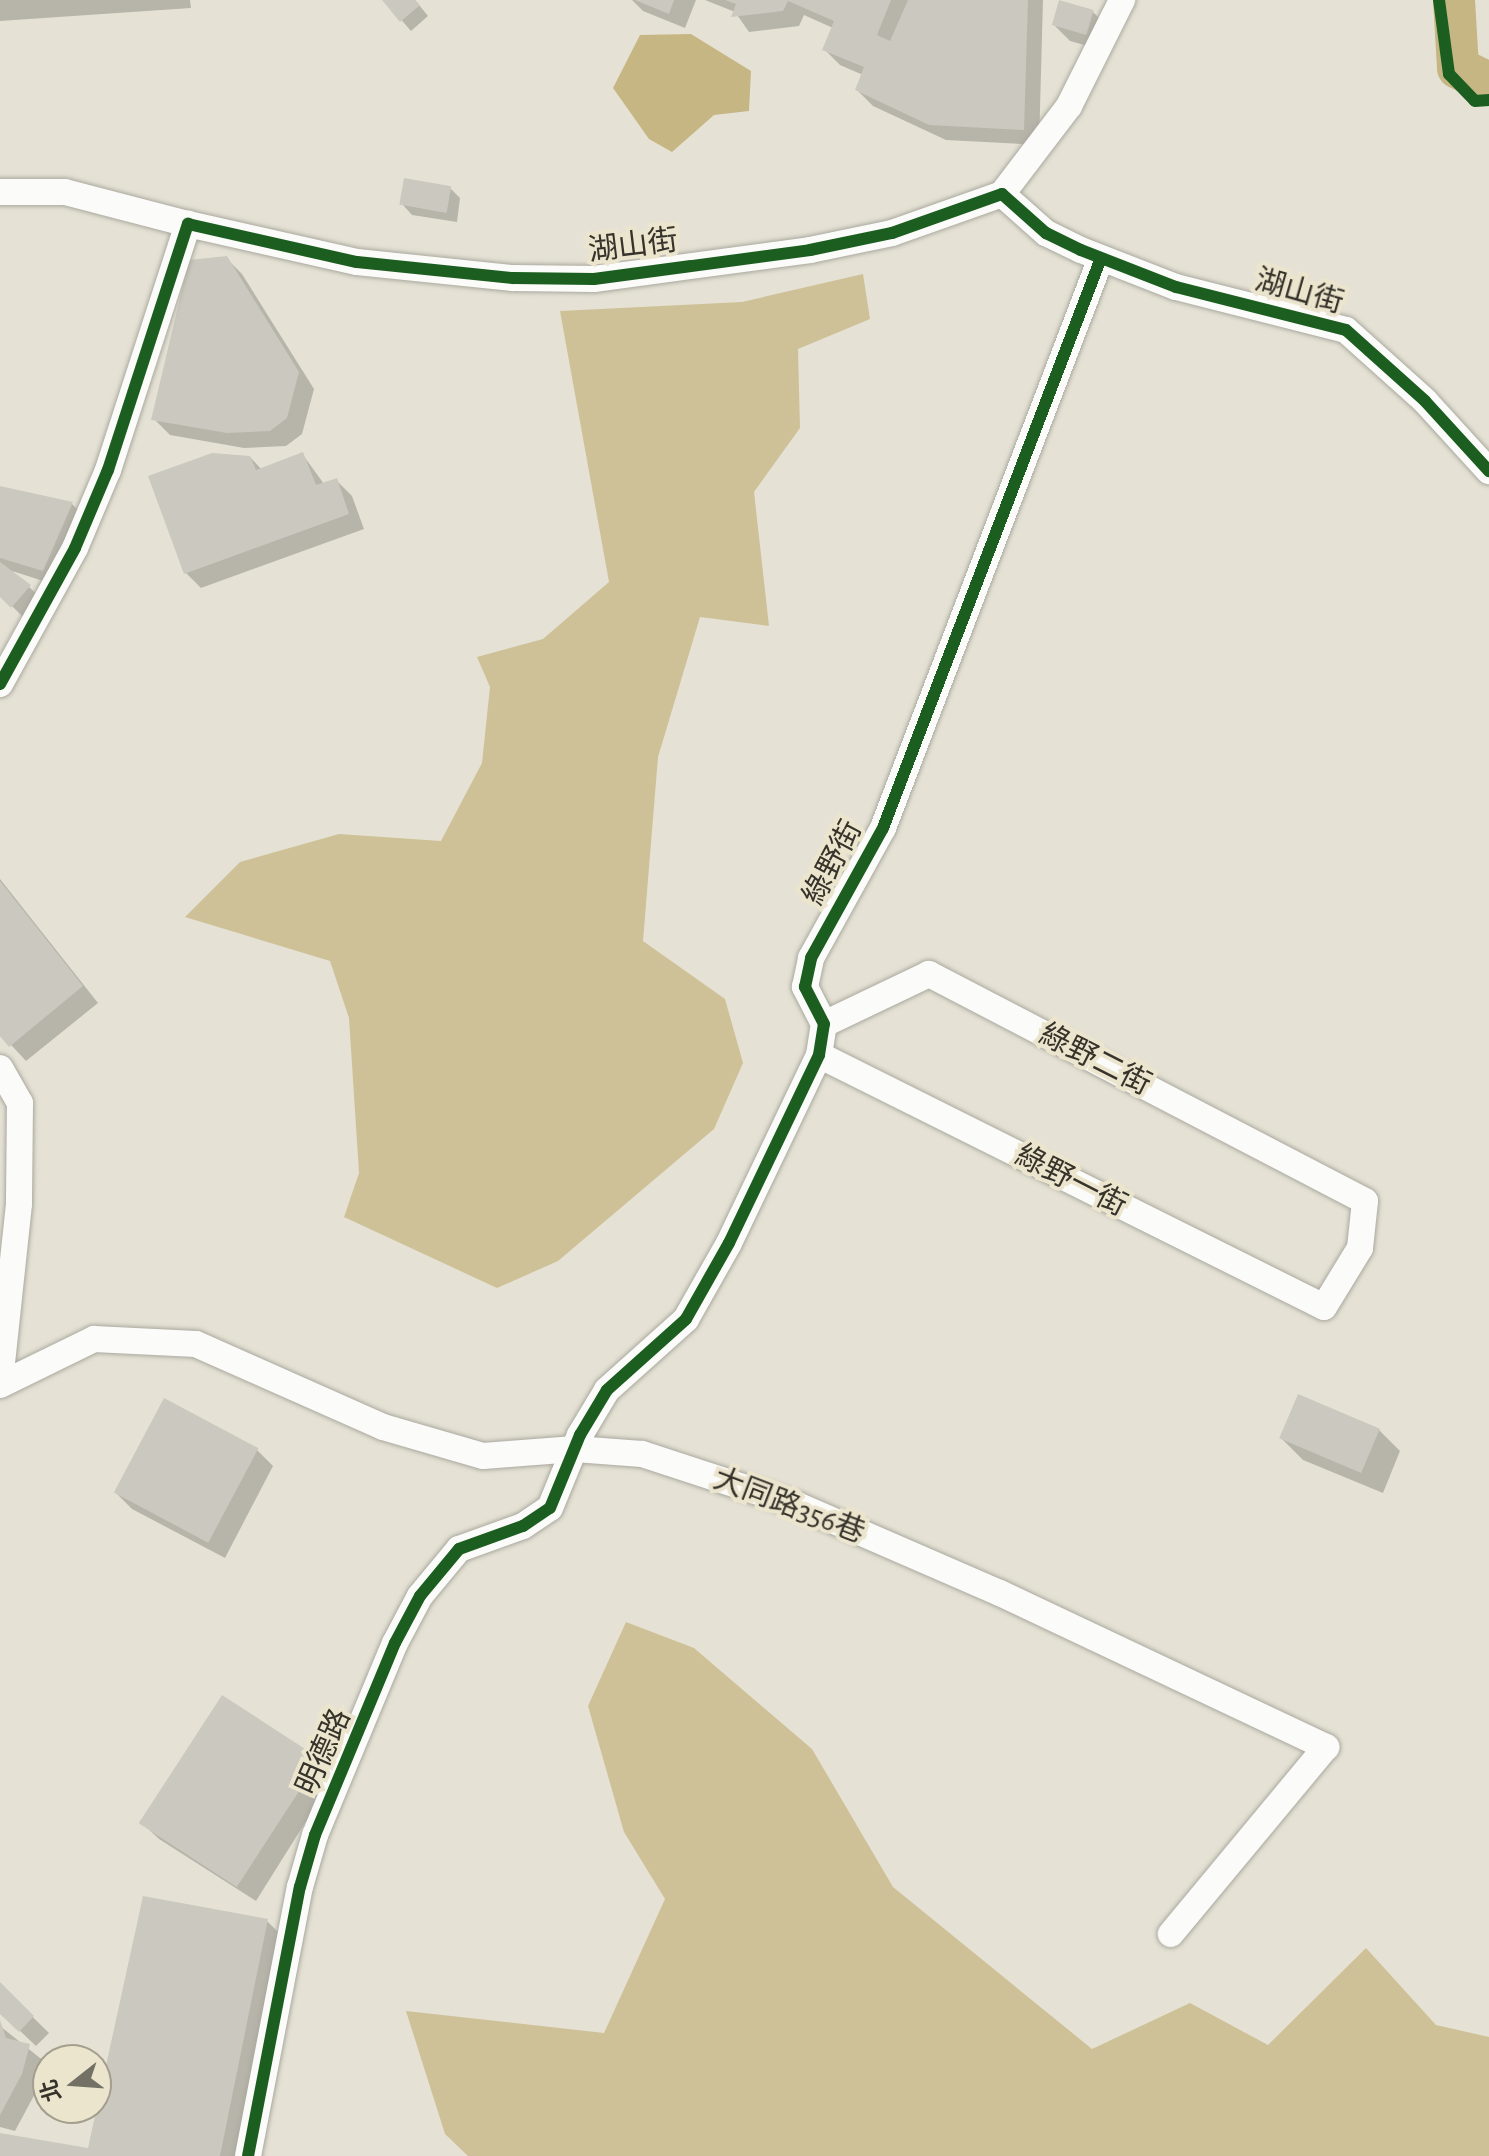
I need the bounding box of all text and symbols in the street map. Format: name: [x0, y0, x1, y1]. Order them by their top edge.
street label: 湖山街: [586, 223, 680, 269]
street label: 湖山街: [1251, 262, 1347, 322]
street label: 綠野街: [796, 815, 870, 911]
street label: 綠野二街: [1033, 1017, 1157, 1103]
street label: 綠野一街: [1009, 1138, 1133, 1224]
street label: 大同路356巷: [708, 1461, 870, 1551]
street label: 明德路: [289, 1704, 359, 1800]
north arrow: [32, 2044, 112, 2124]
text: 北: [37, 2077, 65, 2104]

